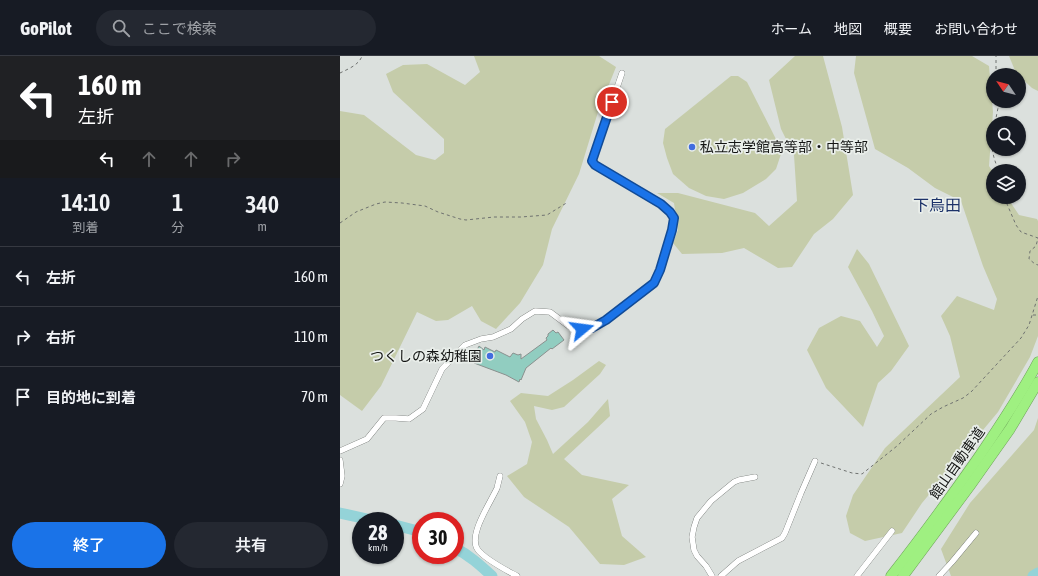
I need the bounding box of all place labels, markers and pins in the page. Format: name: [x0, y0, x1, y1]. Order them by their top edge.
pin: [595, 85, 629, 119]
place label: 私立志学館高等部・中等部: [700, 139, 868, 155]
marker: 私立志学館高等部・中等部: [687, 142, 697, 152]
place label: つくしの森幼稚園: [370, 348, 482, 364]
marker: つくしの森幼稚園: [485, 351, 495, 361]

